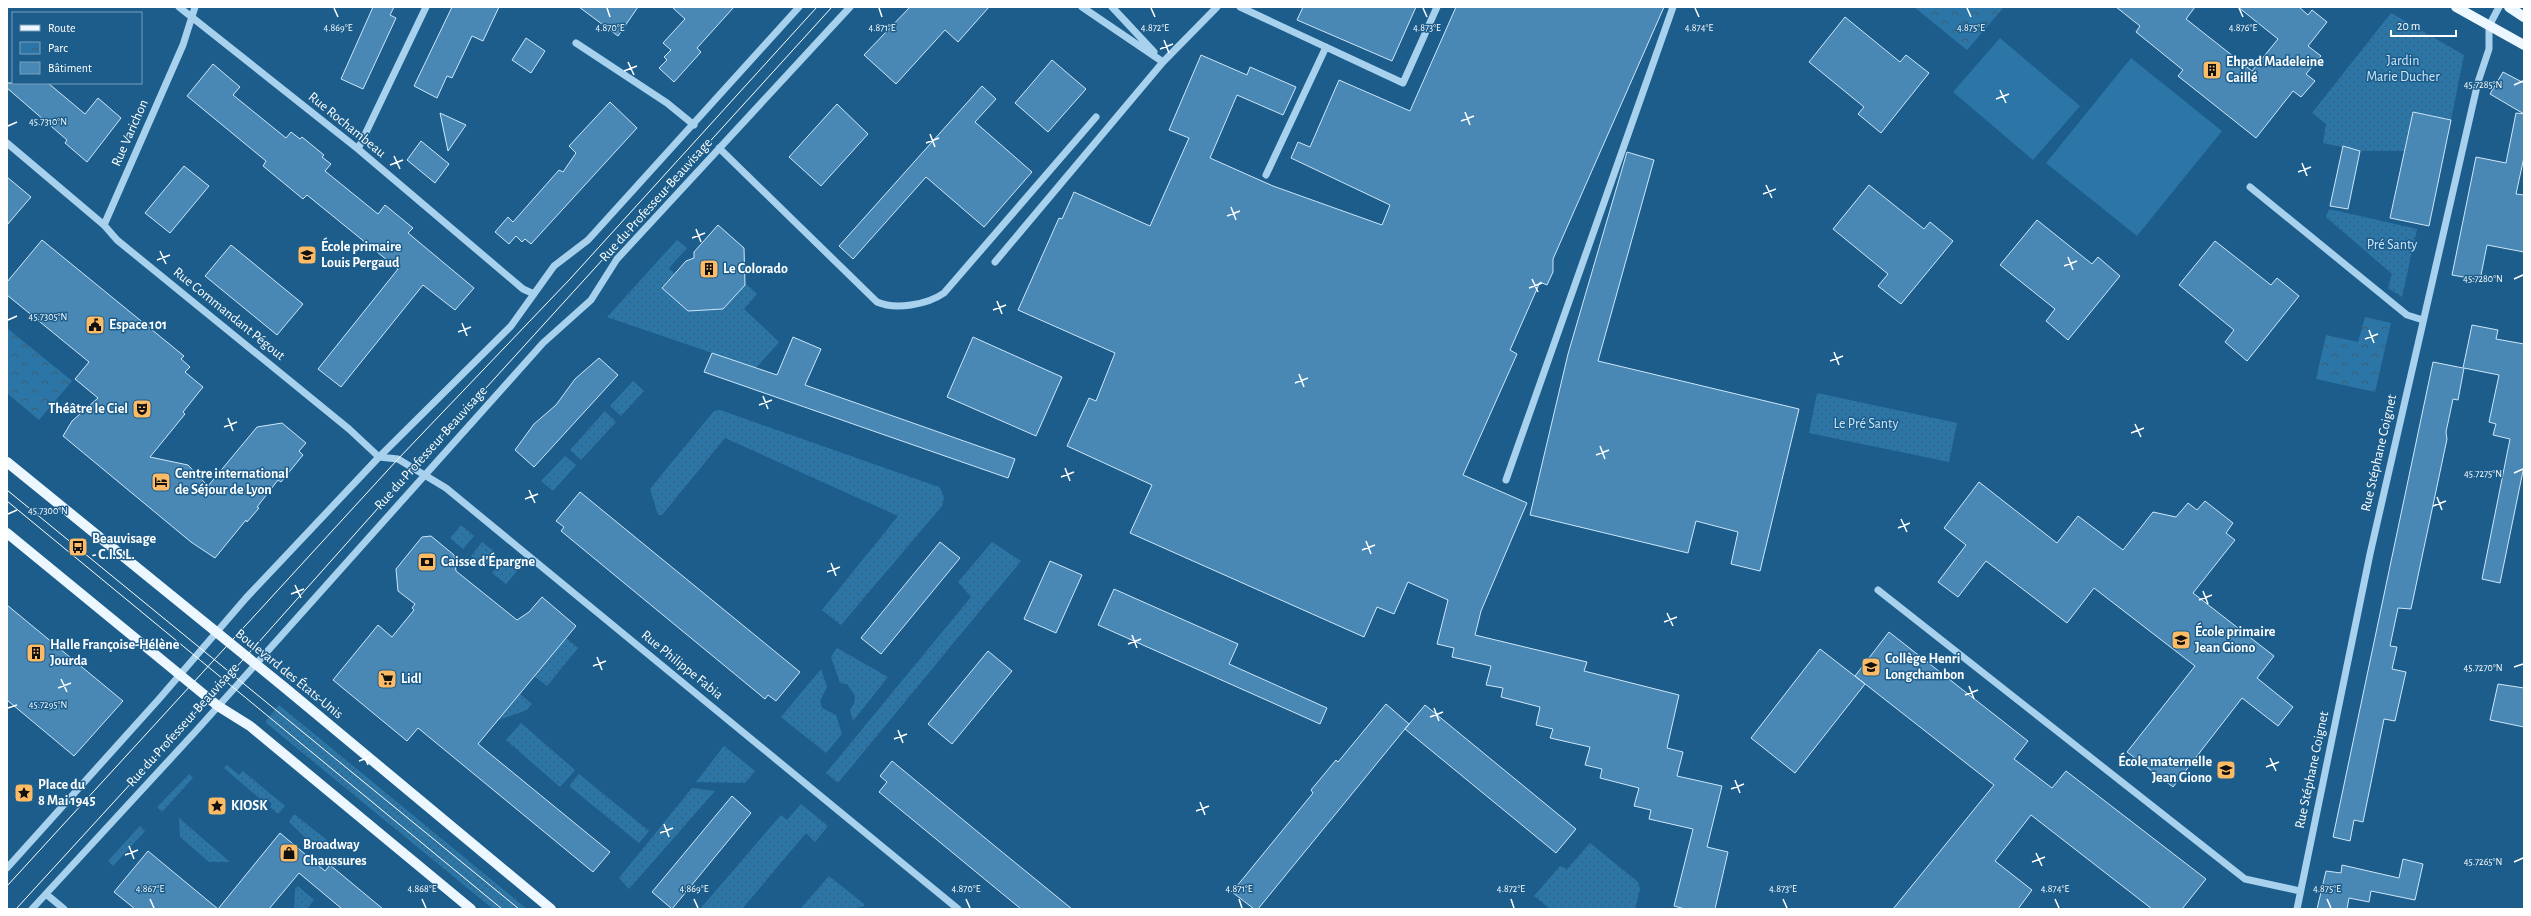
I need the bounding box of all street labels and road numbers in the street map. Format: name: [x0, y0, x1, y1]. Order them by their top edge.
street label: Rue Rochambeau: [306, 90, 388, 160]
street label: Rue Varichon: [109, 98, 151, 168]
street label: Rue du Professeur Beauvisage: [597, 136, 715, 264]
street label: Rue Commandant Pégout: [171, 265, 288, 363]
street label: Rue du Professeur Beauvisage: [372, 384, 490, 512]
street label: Rue Stéphane Coignet: [2359, 393, 2399, 513]
street label: Boulevard des États-Unis: [233, 624, 347, 722]
street label: Rue Philippe Fabia: [639, 628, 726, 702]
street label: Rue du Professeur Beauvisage: [124, 661, 242, 789]
street label: Rue Stéphane Coignet: [2293, 710, 2331, 830]

